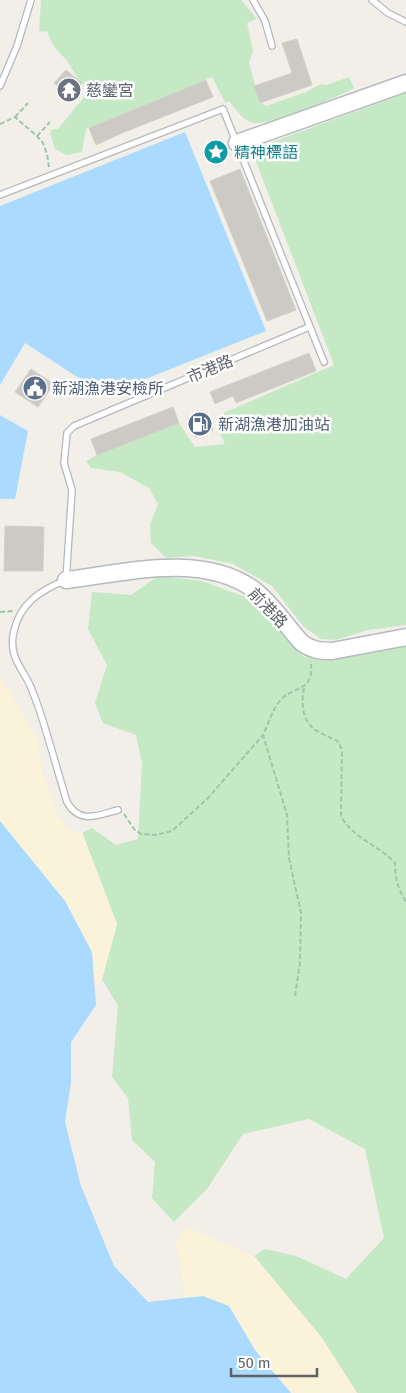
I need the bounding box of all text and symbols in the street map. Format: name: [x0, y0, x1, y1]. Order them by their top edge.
temple icon: 慈鑾宮: [56, 77, 82, 103]
place label: 慈鑾宮: [86, 81, 134, 100]
place icon: 精神標語: [203, 139, 229, 165]
place label: 精神標語: [234, 143, 298, 162]
street label: 市港路: [184, 351, 236, 387]
public building icon: 新湖漁港安檢所: [22, 375, 48, 401]
place label: 新湖漁港安檢所: [52, 379, 164, 398]
fuel station icon: 新湖漁港加油站: [187, 411, 213, 437]
place label: 新湖漁港加油站: [218, 415, 330, 434]
street label: 前港路: [244, 584, 292, 632]
scale bar: [231, 1346, 317, 1378]
text: 50 m: [238, 1354, 271, 1372]

